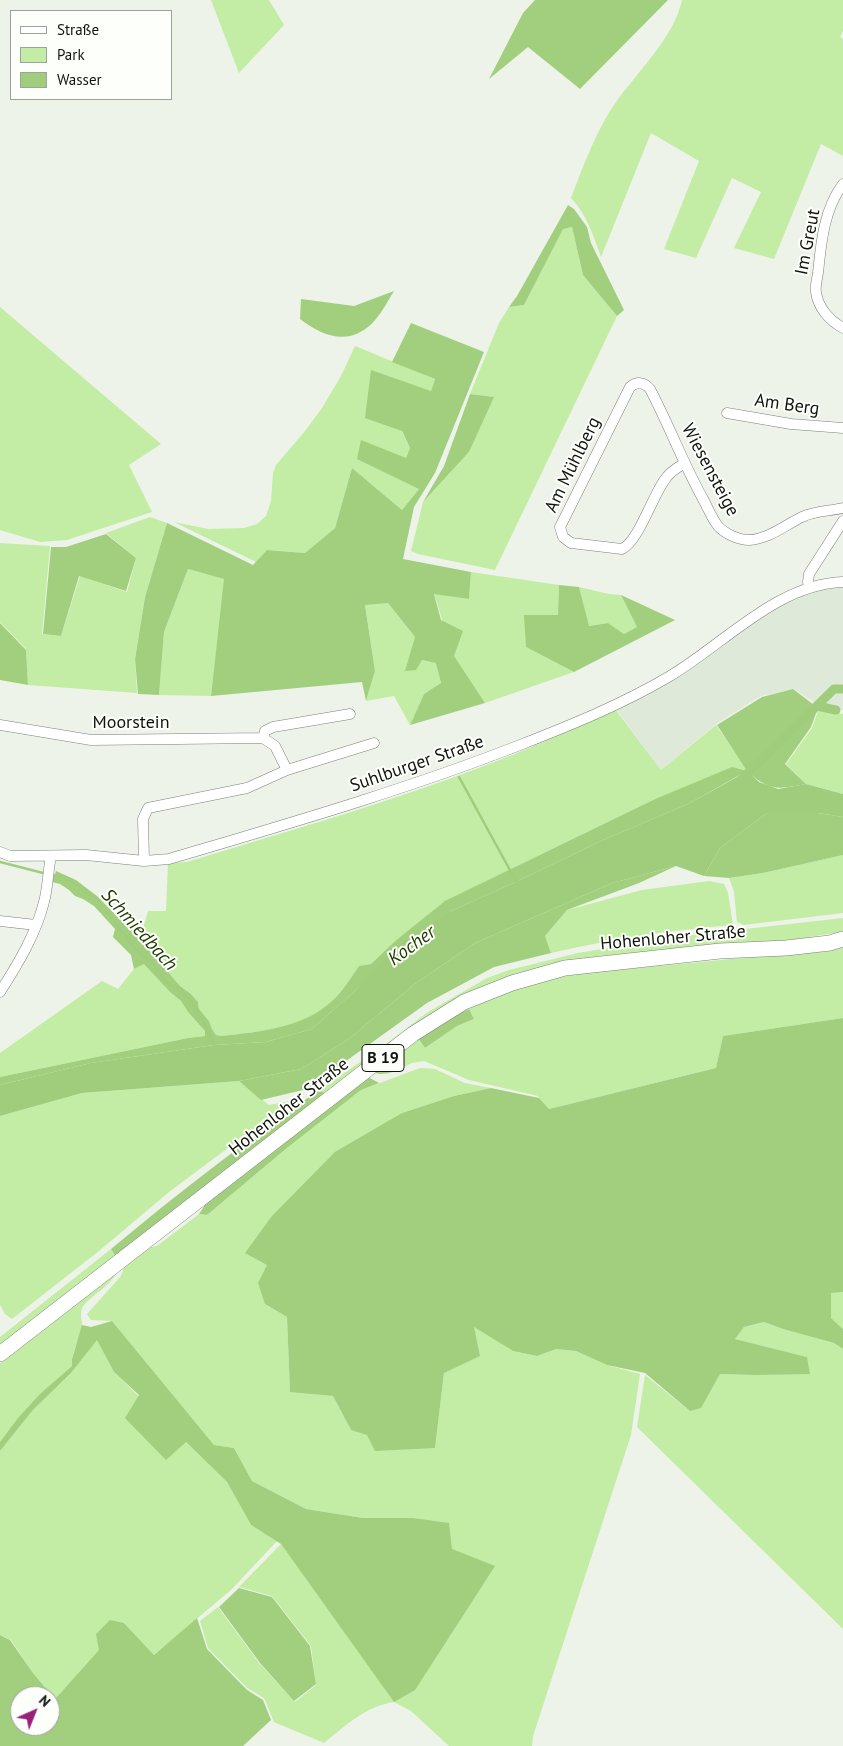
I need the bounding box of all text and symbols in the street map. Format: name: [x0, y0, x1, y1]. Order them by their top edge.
legend: [10, 10, 172, 100]
text: Straße: [57, 20, 99, 39]
text: Park: [57, 45, 85, 64]
text: Wasser: [57, 70, 102, 89]
street label: Im Greut: [791, 207, 825, 277]
street label: Am Berg: [753, 390, 821, 420]
street label: Am Mühlberg: [541, 414, 605, 516]
street label: Wiesensteige: [677, 420, 743, 520]
street label: Moorstein: [93, 712, 169, 734]
street label: Suhlburger Straße: [347, 731, 487, 797]
water label: Schmiedbach: [96, 884, 182, 976]
water label: Kocher: [384, 921, 440, 971]
street label: Hohenloher Straße: [599, 921, 747, 955]
road number: B 19: [362, 1044, 404, 1072]
street label: Hohenloher Straße: [225, 1054, 353, 1160]
north arrow: [10, 1686, 60, 1736]
text: N: [35, 1691, 54, 1711]

